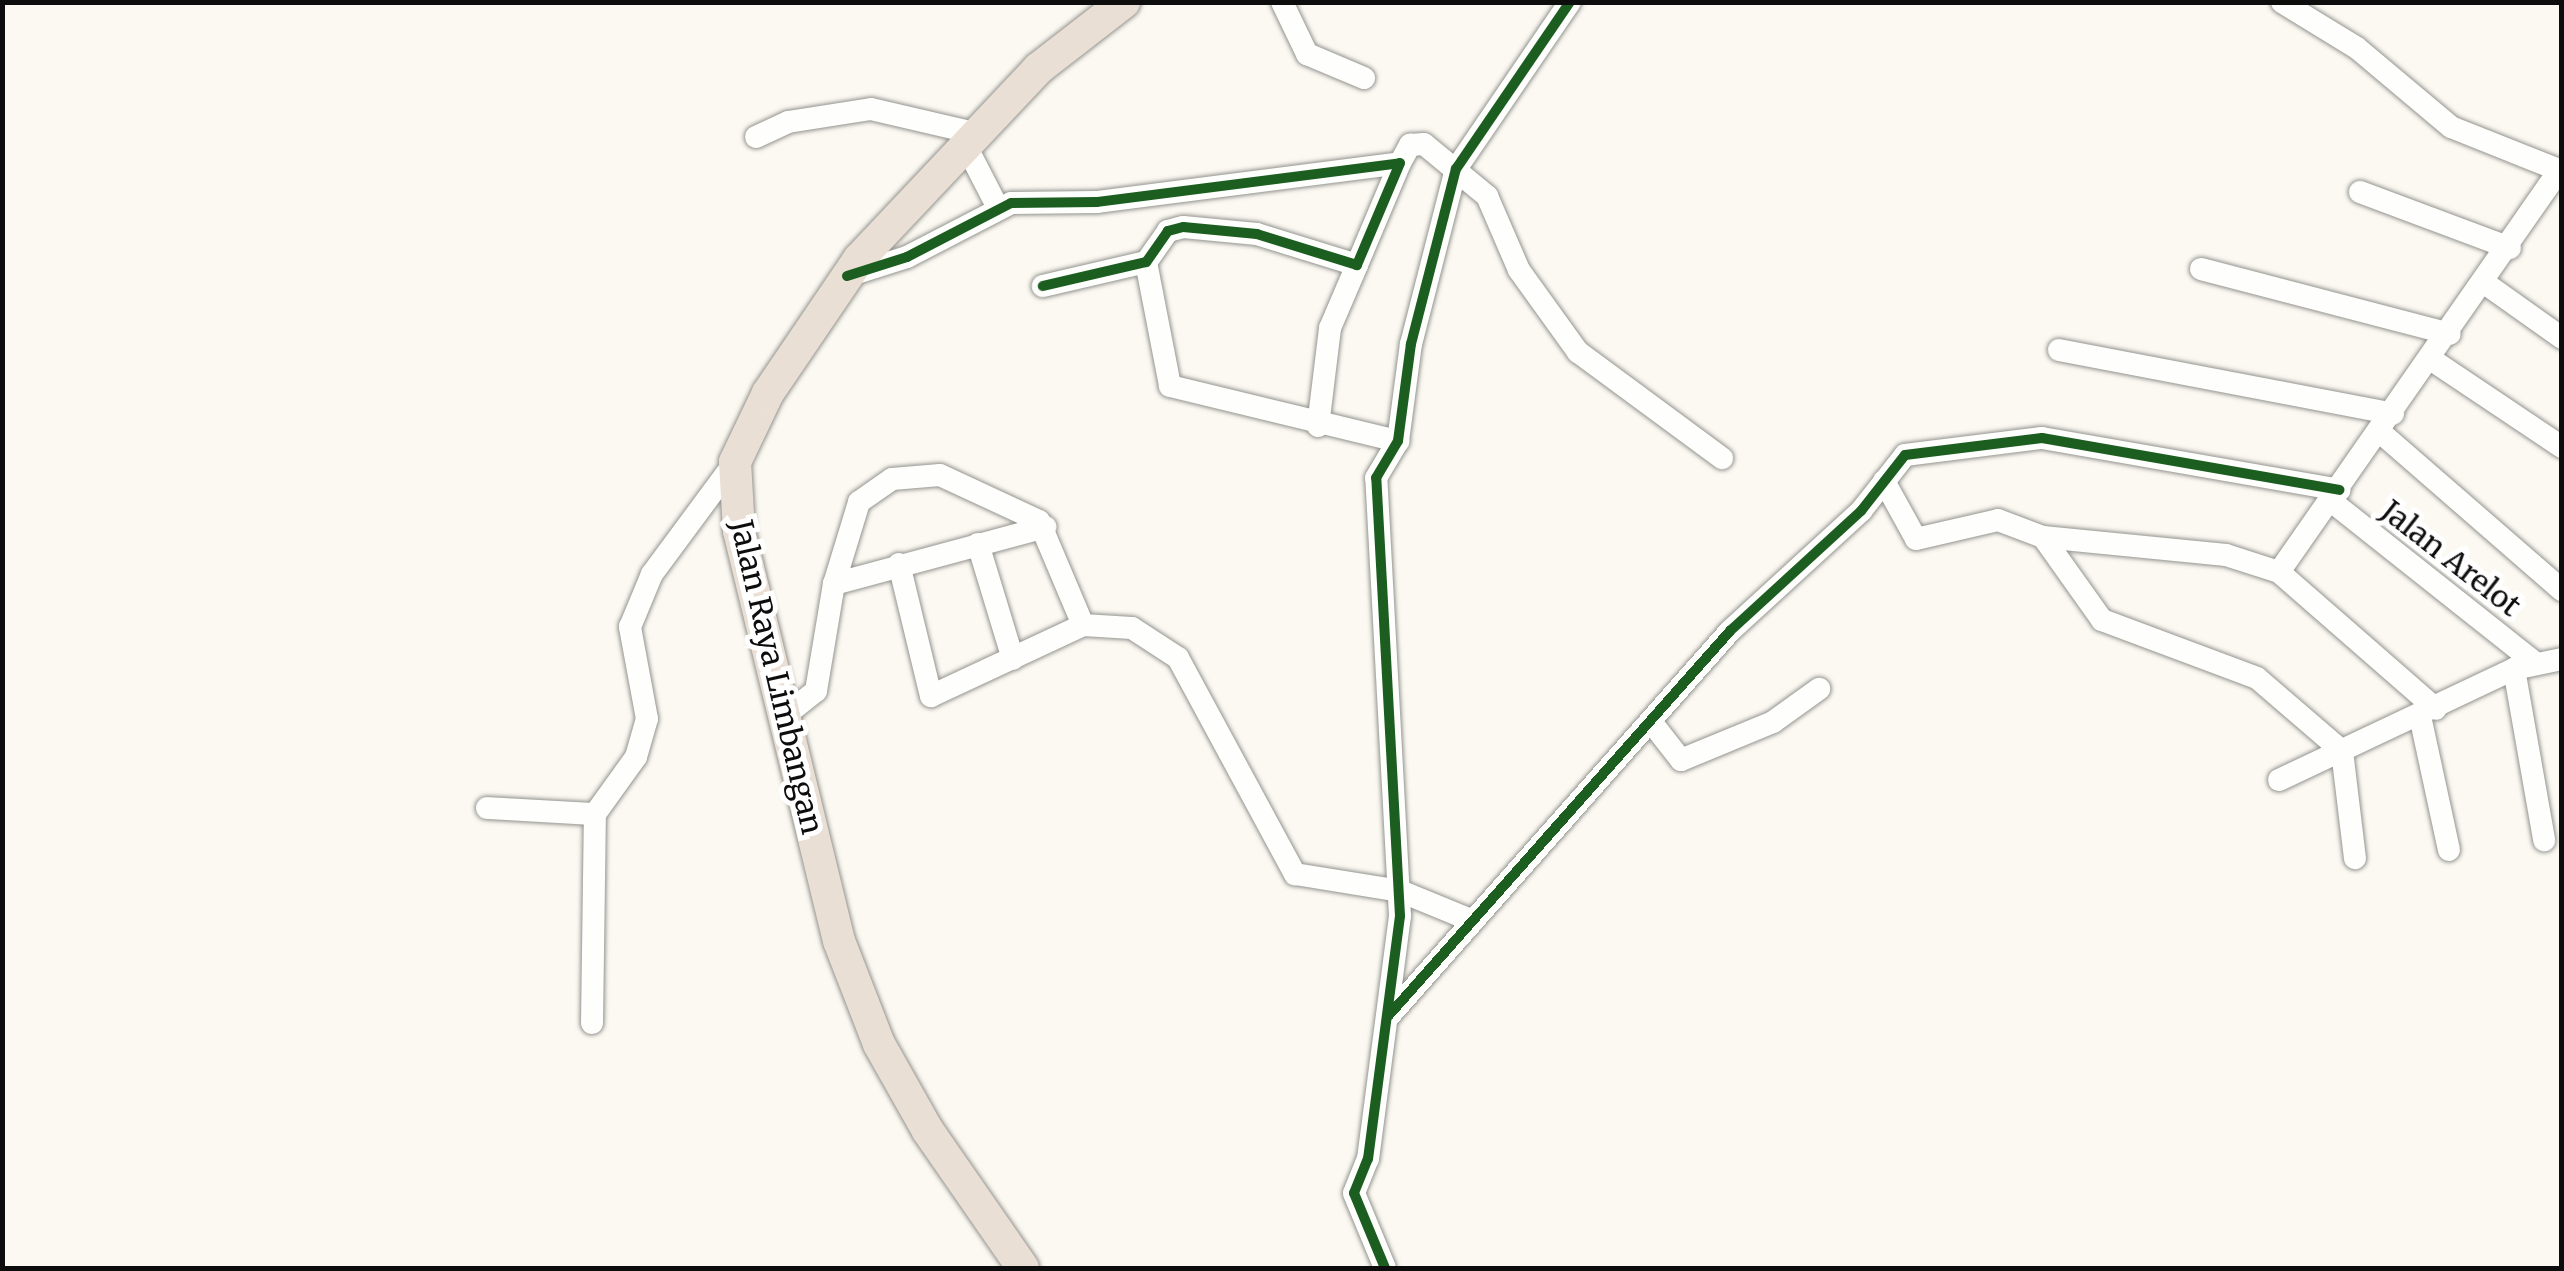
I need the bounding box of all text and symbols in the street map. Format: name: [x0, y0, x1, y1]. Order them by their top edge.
street label: Jalan Arelot: [2374, 492, 2528, 624]
street label: Jalan Raya Limbangan: [723, 516, 831, 838]

